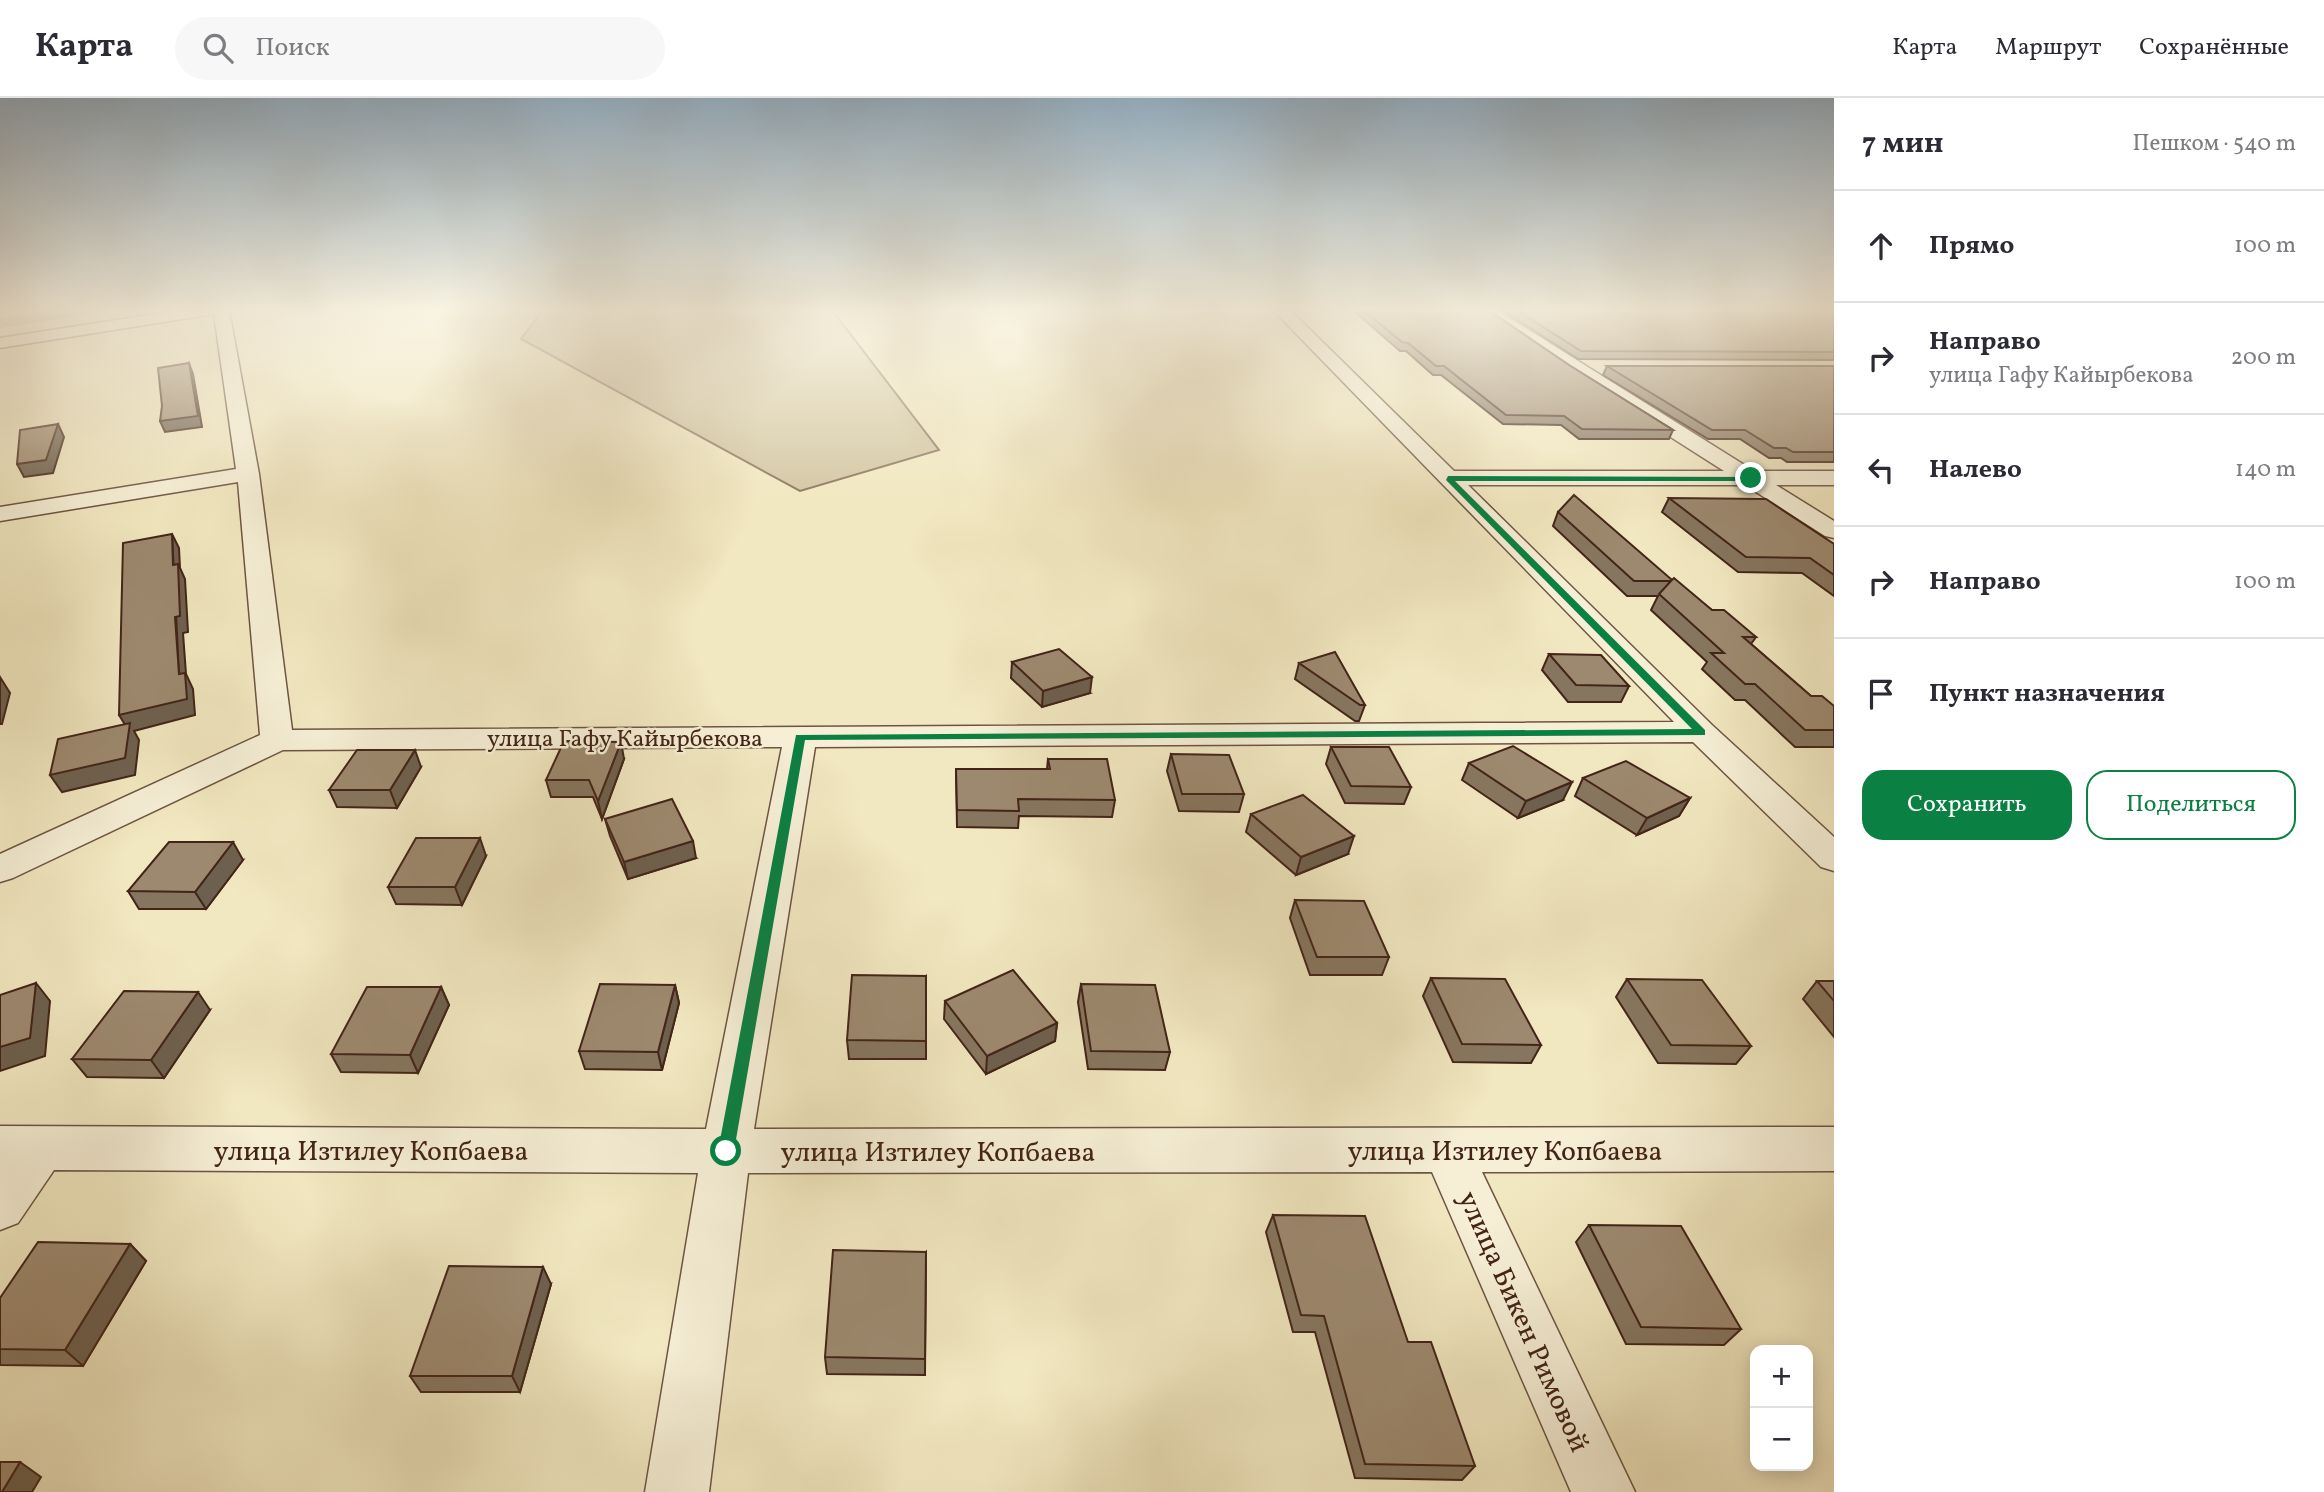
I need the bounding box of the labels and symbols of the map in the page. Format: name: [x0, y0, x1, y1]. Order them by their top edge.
route end: [1735, 462, 1766, 493]
street label: улица Гафу Кайырбекова: [487, 723, 763, 757]
street label: улица Изтилеу Копбаева: [214, 1133, 528, 1172]
street label: улица Изтилеу Копбаева: [1348, 1133, 1662, 1172]
street label: улица Изтилеу Копбаева: [781, 1134, 1095, 1173]
route start: [710, 1135, 741, 1166]
street label: улица Бикен Римовой: [1448, 1185, 1598, 1459]

